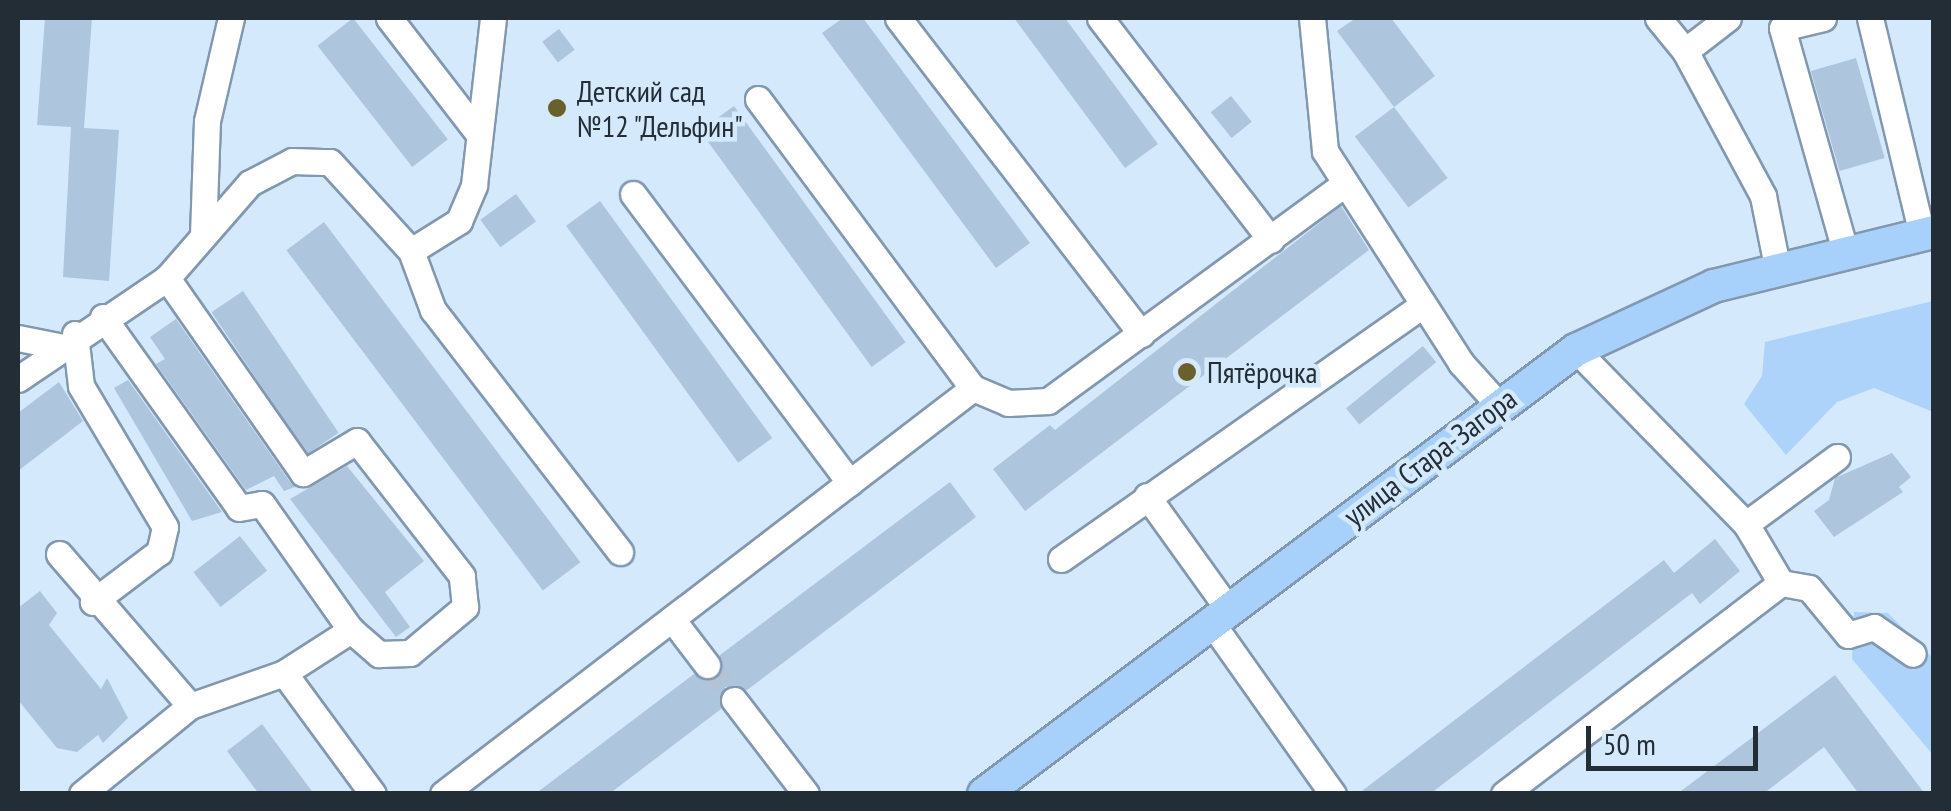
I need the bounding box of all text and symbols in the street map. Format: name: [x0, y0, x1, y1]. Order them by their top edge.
place label: Детский сад №12 "Дельфин": [577, 73, 744, 144]
marker: Детский сад №12 "Дельфин": [546, 97, 568, 119]
place label: Пятёрочка: [1207, 354, 1318, 390]
marker: Пятёрочка: [1176, 361, 1198, 383]
street label: улица Стара-Загора: [1336, 380, 1524, 534]
scale bar: [1591, 706, 1764, 768]
text: 50 m: [1603, 724, 1656, 763]

